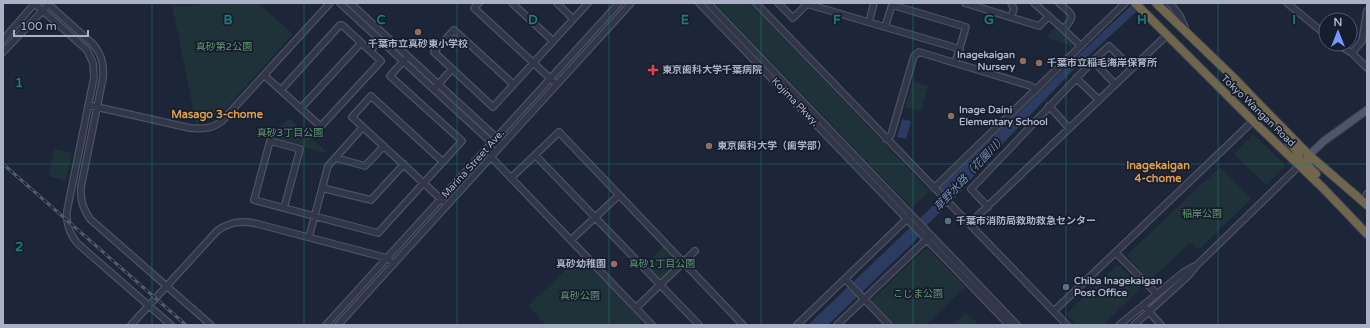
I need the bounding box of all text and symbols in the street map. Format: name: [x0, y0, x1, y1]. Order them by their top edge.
scale bar: [14, 12, 88, 38]
text: B: [223, 12, 233, 28]
text: C: [376, 12, 386, 28]
text: D: [528, 12, 538, 28]
text: E: [681, 12, 689, 28]
text: F: [833, 12, 841, 28]
text: G: [984, 12, 994, 28]
text: H: [1137, 12, 1147, 28]
text: I: [1292, 12, 1296, 28]
north arrow: [1318, 12, 1358, 52]
text: N: [1334, 16, 1342, 29]
text: 100 m: [20, 19, 57, 33]
marker: 千葉市立真砂東小学校: [413, 27, 423, 37]
place label: 千葉市立真砂東小学校: [368, 38, 468, 50]
park label: 真砂第2公園: [196, 41, 252, 53]
place label: Inagekaigan Nursery: [957, 49, 1016, 73]
marker: Inagekaigan Nursery: [1018, 56, 1028, 66]
place label: 千葉市立稲毛海岸保育所: [1047, 57, 1157, 69]
marker: 千葉市立稲毛海岸保育所: [1034, 58, 1044, 68]
marker: 東京歯科大学千葉病院: [647, 64, 659, 76]
place label: 東京歯科大学千葉病院: [662, 64, 762, 76]
street label: Tokyo Wangan Road: [1219, 73, 1297, 149]
text: 1: [15, 75, 23, 91]
street label: Kojima Pkwy.: [769, 75, 821, 129]
place label: Inage Daini Elementary School: [959, 104, 1048, 128]
district label: Masago 3-chome: [171, 108, 264, 122]
marker: Inage Daini Elementary School: [946, 111, 956, 121]
park label: 真砂3丁目公園: [257, 127, 323, 139]
street label: Marina Street Ave.: [439, 127, 507, 201]
water label: 草野水路（花園川）: [931, 132, 1009, 214]
place label: 東京歯科大学（歯学部）: [717, 140, 827, 152]
marker: 東京歯科大学（歯学部）: [704, 141, 714, 151]
district label: Inagekaigan 4-chome: [1126, 159, 1190, 185]
park label: 稲岸公園: [1182, 208, 1222, 220]
place label: 千葉市消防局救助救急センター: [956, 215, 1096, 227]
marker: 千葉市消防局救助救急センター: [943, 216, 953, 226]
text: 2: [15, 239, 23, 255]
place label: 真砂幼稚園: [556, 258, 606, 270]
park label: 真砂1丁目公園: [629, 258, 695, 270]
marker: 真砂幼稚園: [609, 259, 619, 269]
place label: Chiba Inagekaigan Post Office: [1074, 275, 1162, 299]
marker: Chiba Inagekaigan Post Office: [1061, 282, 1071, 292]
park label: こじま公園: [893, 288, 943, 300]
park label: 真砂公園: [560, 290, 600, 302]

